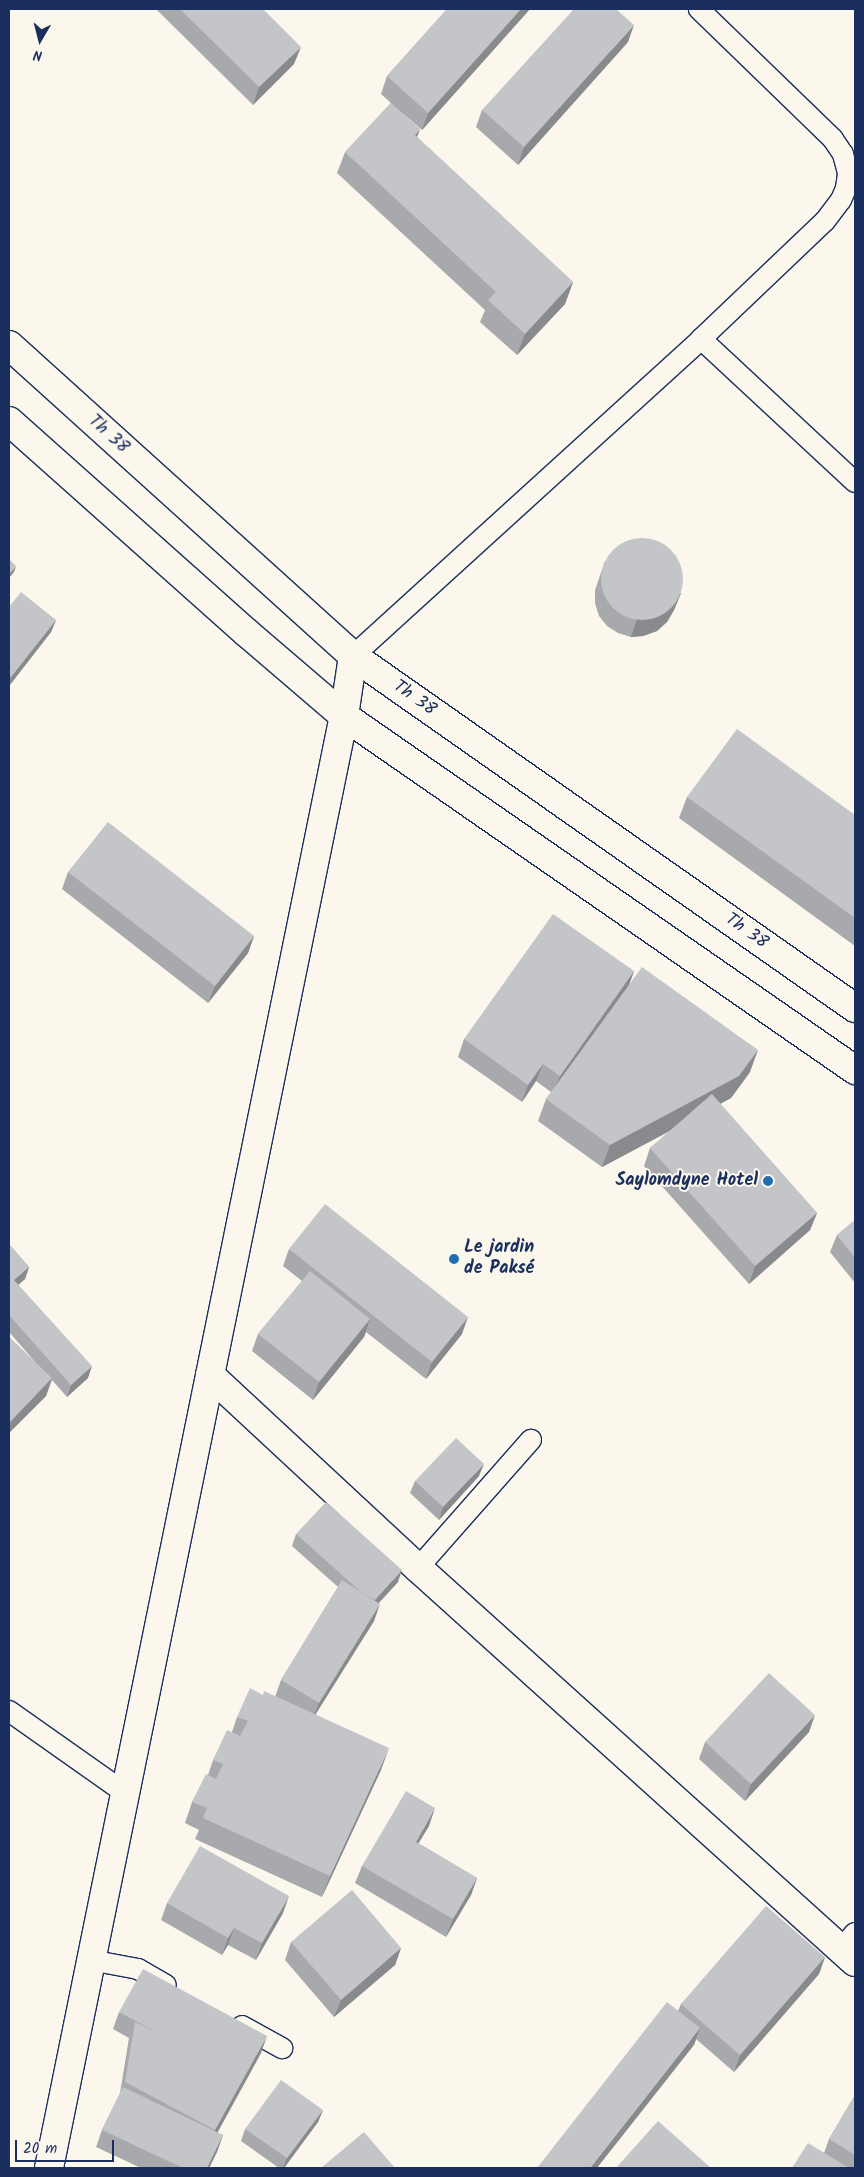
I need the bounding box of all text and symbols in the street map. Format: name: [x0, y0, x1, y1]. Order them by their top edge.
north arrow: [15, 15, 65, 65]
text: N: [32, 43, 44, 66]
street label: Th 38: [83, 411, 133, 459]
street label: Th 38: [388, 676, 440, 722]
street label: Th 38: [720, 909, 772, 955]
place label: Saylomdyne Hotel: [615, 1170, 758, 1192]
marker: Saylomdyne Hotel: [762, 1175, 774, 1187]
place label: Le jardin de Paksé: [464, 1238, 534, 1280]
marker: Le jardin de Paksé: [448, 1253, 460, 1265]
scale bar: [18, 2130, 116, 2162]
text: 20 m: [23, 2137, 57, 2161]

